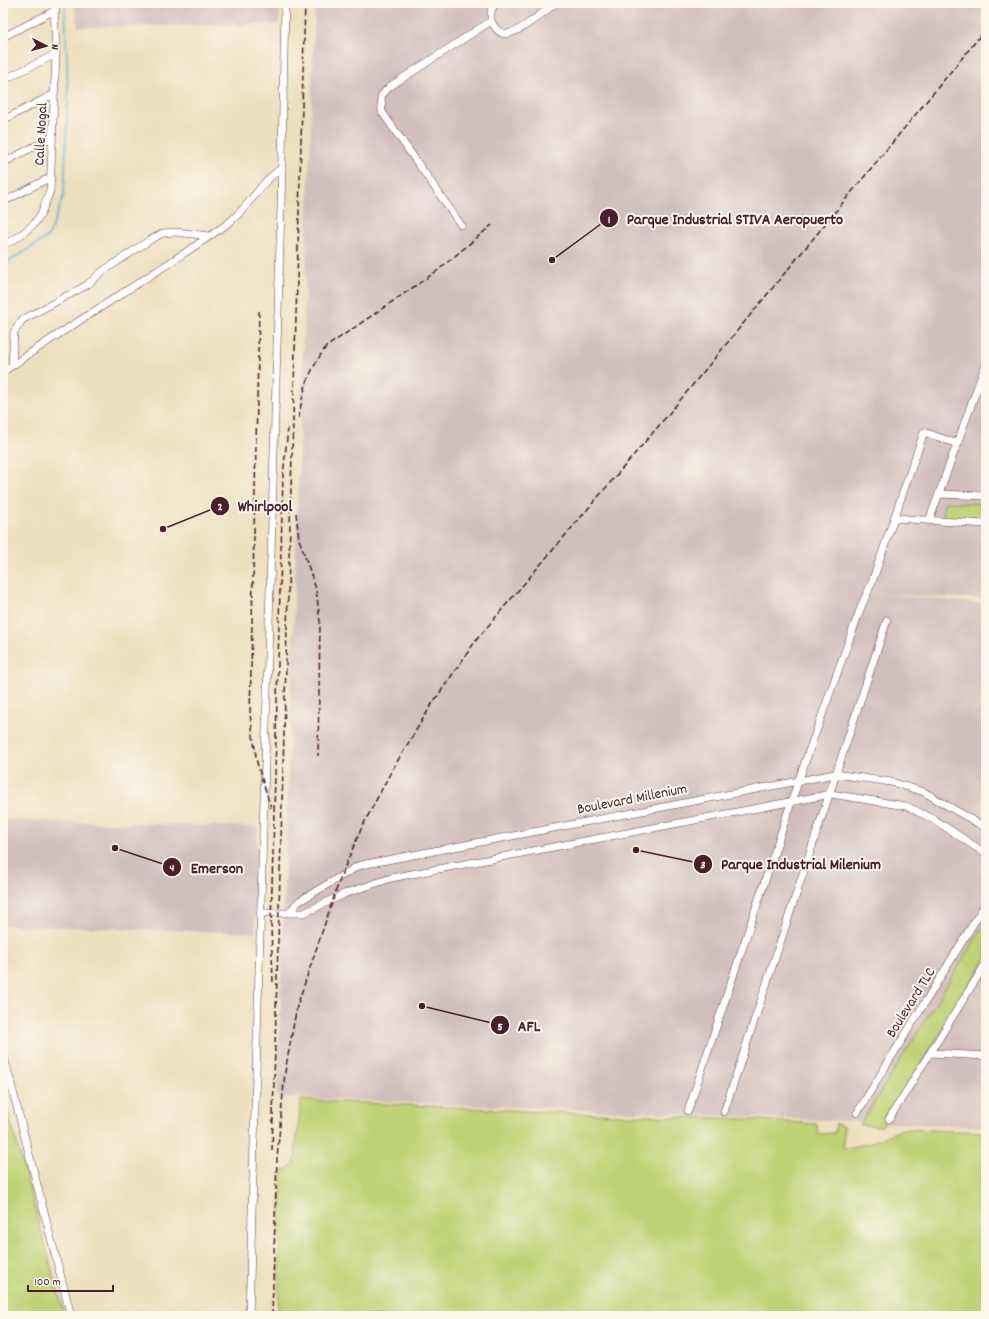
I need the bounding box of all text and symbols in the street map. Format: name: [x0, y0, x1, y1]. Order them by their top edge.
north arrow: [26, 26, 66, 66]
text: N: [46, 43, 62, 51]
street label: Calle Nogal: [29, 102, 55, 166]
callout: Parque Industrial STIVA Aeropuerto: [599, 204, 851, 232]
text: Parque Industrial STIVA Aeropuerto: [627, 209, 843, 232]
text: 1: [608, 212, 611, 229]
callout: Whirlpool: [210, 492, 300, 520]
text: Whirlpool: [238, 496, 292, 519]
text: 2: [217, 499, 223, 516]
street label: Boulevard Millenium: [576, 779, 689, 821]
callout: Parque Industrial Milenium: [693, 850, 889, 878]
callout: Emerson: [162, 853, 251, 881]
text: Parque Industrial Milenium: [721, 854, 881, 877]
text: 3: [700, 857, 706, 874]
text: Emerson: [191, 858, 243, 881]
text: 4: [170, 860, 175, 877]
street label: Boulevard TLC: [881, 964, 942, 1043]
callout: AFL: [490, 1011, 548, 1039]
text: AFL: [518, 1016, 541, 1039]
text: 5: [497, 1019, 503, 1036]
scale bar: [28, 1267, 113, 1293]
text: 100 m: [34, 1274, 61, 1291]

